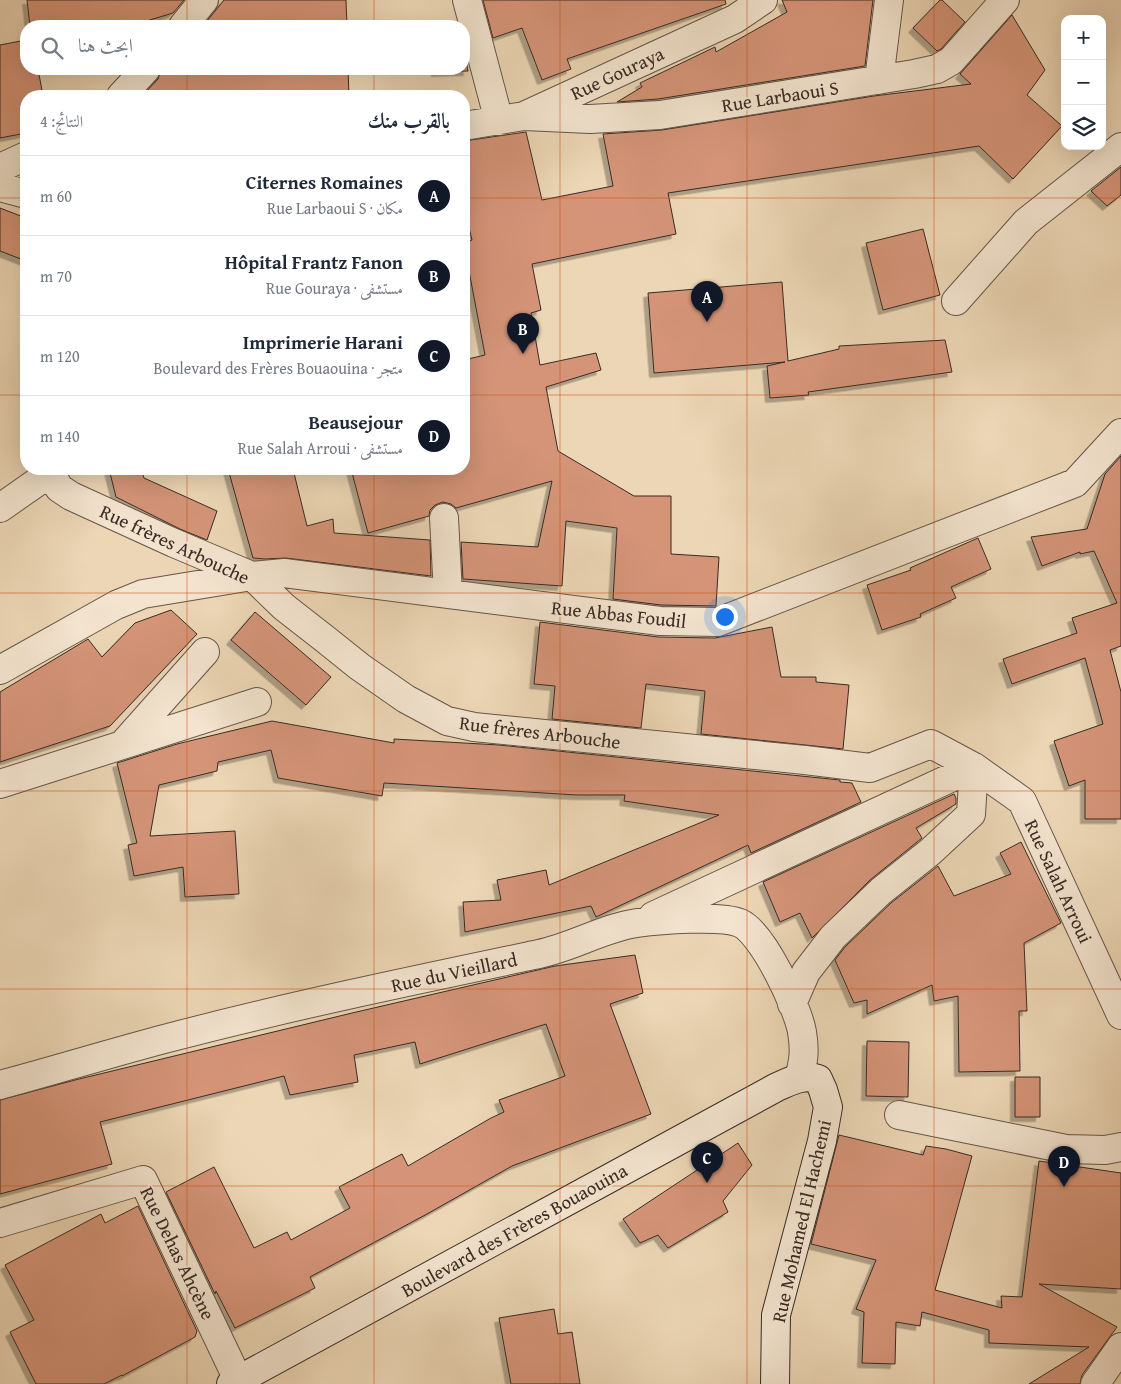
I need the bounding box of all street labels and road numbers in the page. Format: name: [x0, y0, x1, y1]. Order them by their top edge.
street label: Rue Gouraya: [566, 39, 668, 107]
street label: Rue Larbaoui S: [720, 73, 840, 119]
street label: Rue frères Arbouche: [96, 497, 255, 591]
street label: Rue Abbas Foudil: [550, 593, 688, 635]
street label: Rue frères Arbouche: [458, 708, 622, 756]
street label: Rue Salah Arroui: [1018, 814, 1100, 948]
street label: Rue du Vieillard: [388, 945, 521, 999]
street label: Rue Mohamed El Hachemi: [764, 1117, 838, 1325]
street label: Boulevard des Frères Bouaouina: [396, 1156, 632, 1304]
street label: Rue Dehas Ahcène: [134, 1182, 222, 1324]

